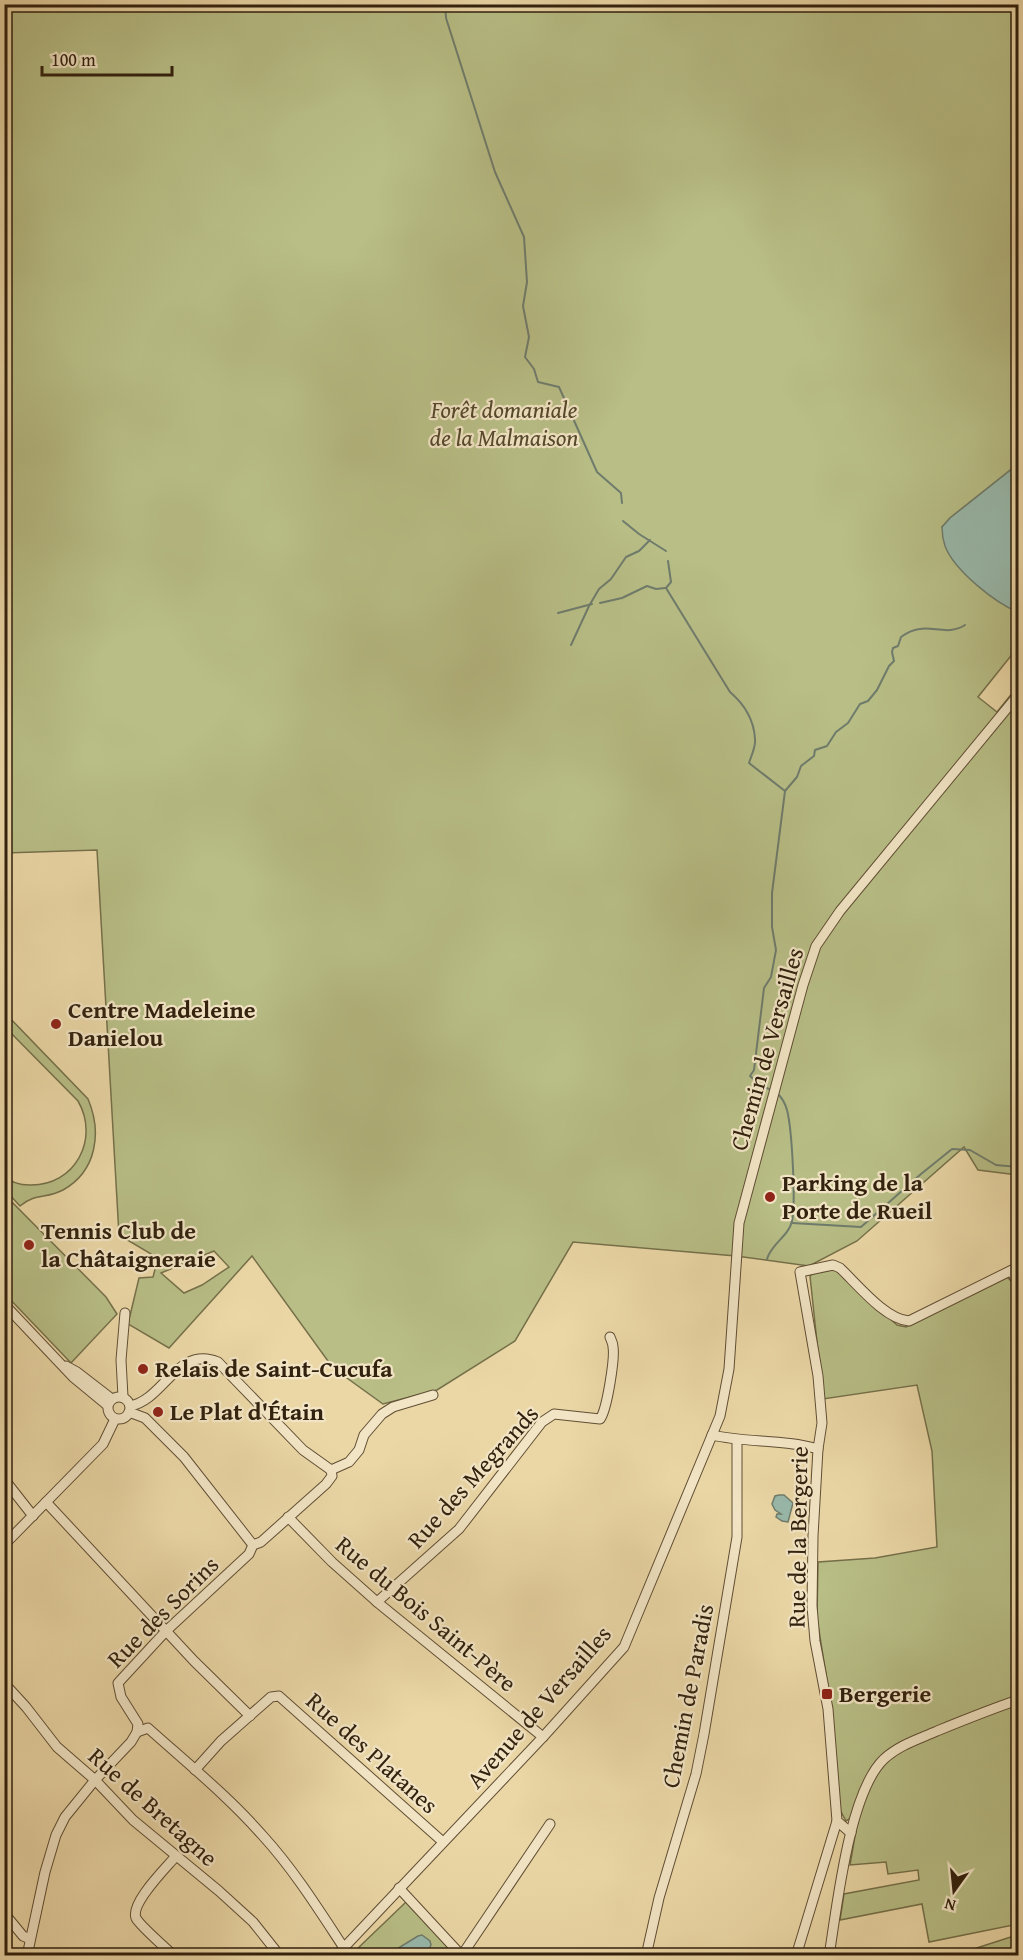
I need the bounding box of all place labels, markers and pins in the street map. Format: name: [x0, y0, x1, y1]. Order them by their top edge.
place label: Centre Madeleine Danielou: [68, 992, 256, 1055]
marker: Centre Madeleine Danielou: [49, 1017, 63, 1031]
place label: Parking de la Porte de Rueil: [782, 1165, 933, 1228]
marker: Parking de la Porte de Rueil: [763, 1190, 777, 1204]
place label: Tennis Club de la Châtaigneraie: [41, 1213, 216, 1276]
marker: Tennis Club de la Châtaigneraie: [22, 1238, 36, 1252]
place label: Relais de Saint-Cucufa: [155, 1351, 393, 1386]
marker: Relais de Saint-Cucufa: [136, 1362, 150, 1376]
place label: Le Plat d'Étain: [170, 1394, 324, 1429]
marker: Le Plat d'Étain: [151, 1405, 165, 1419]
place label: Bergerie: [839, 1676, 932, 1711]
marker: Bergerie: [820, 1687, 834, 1701]

